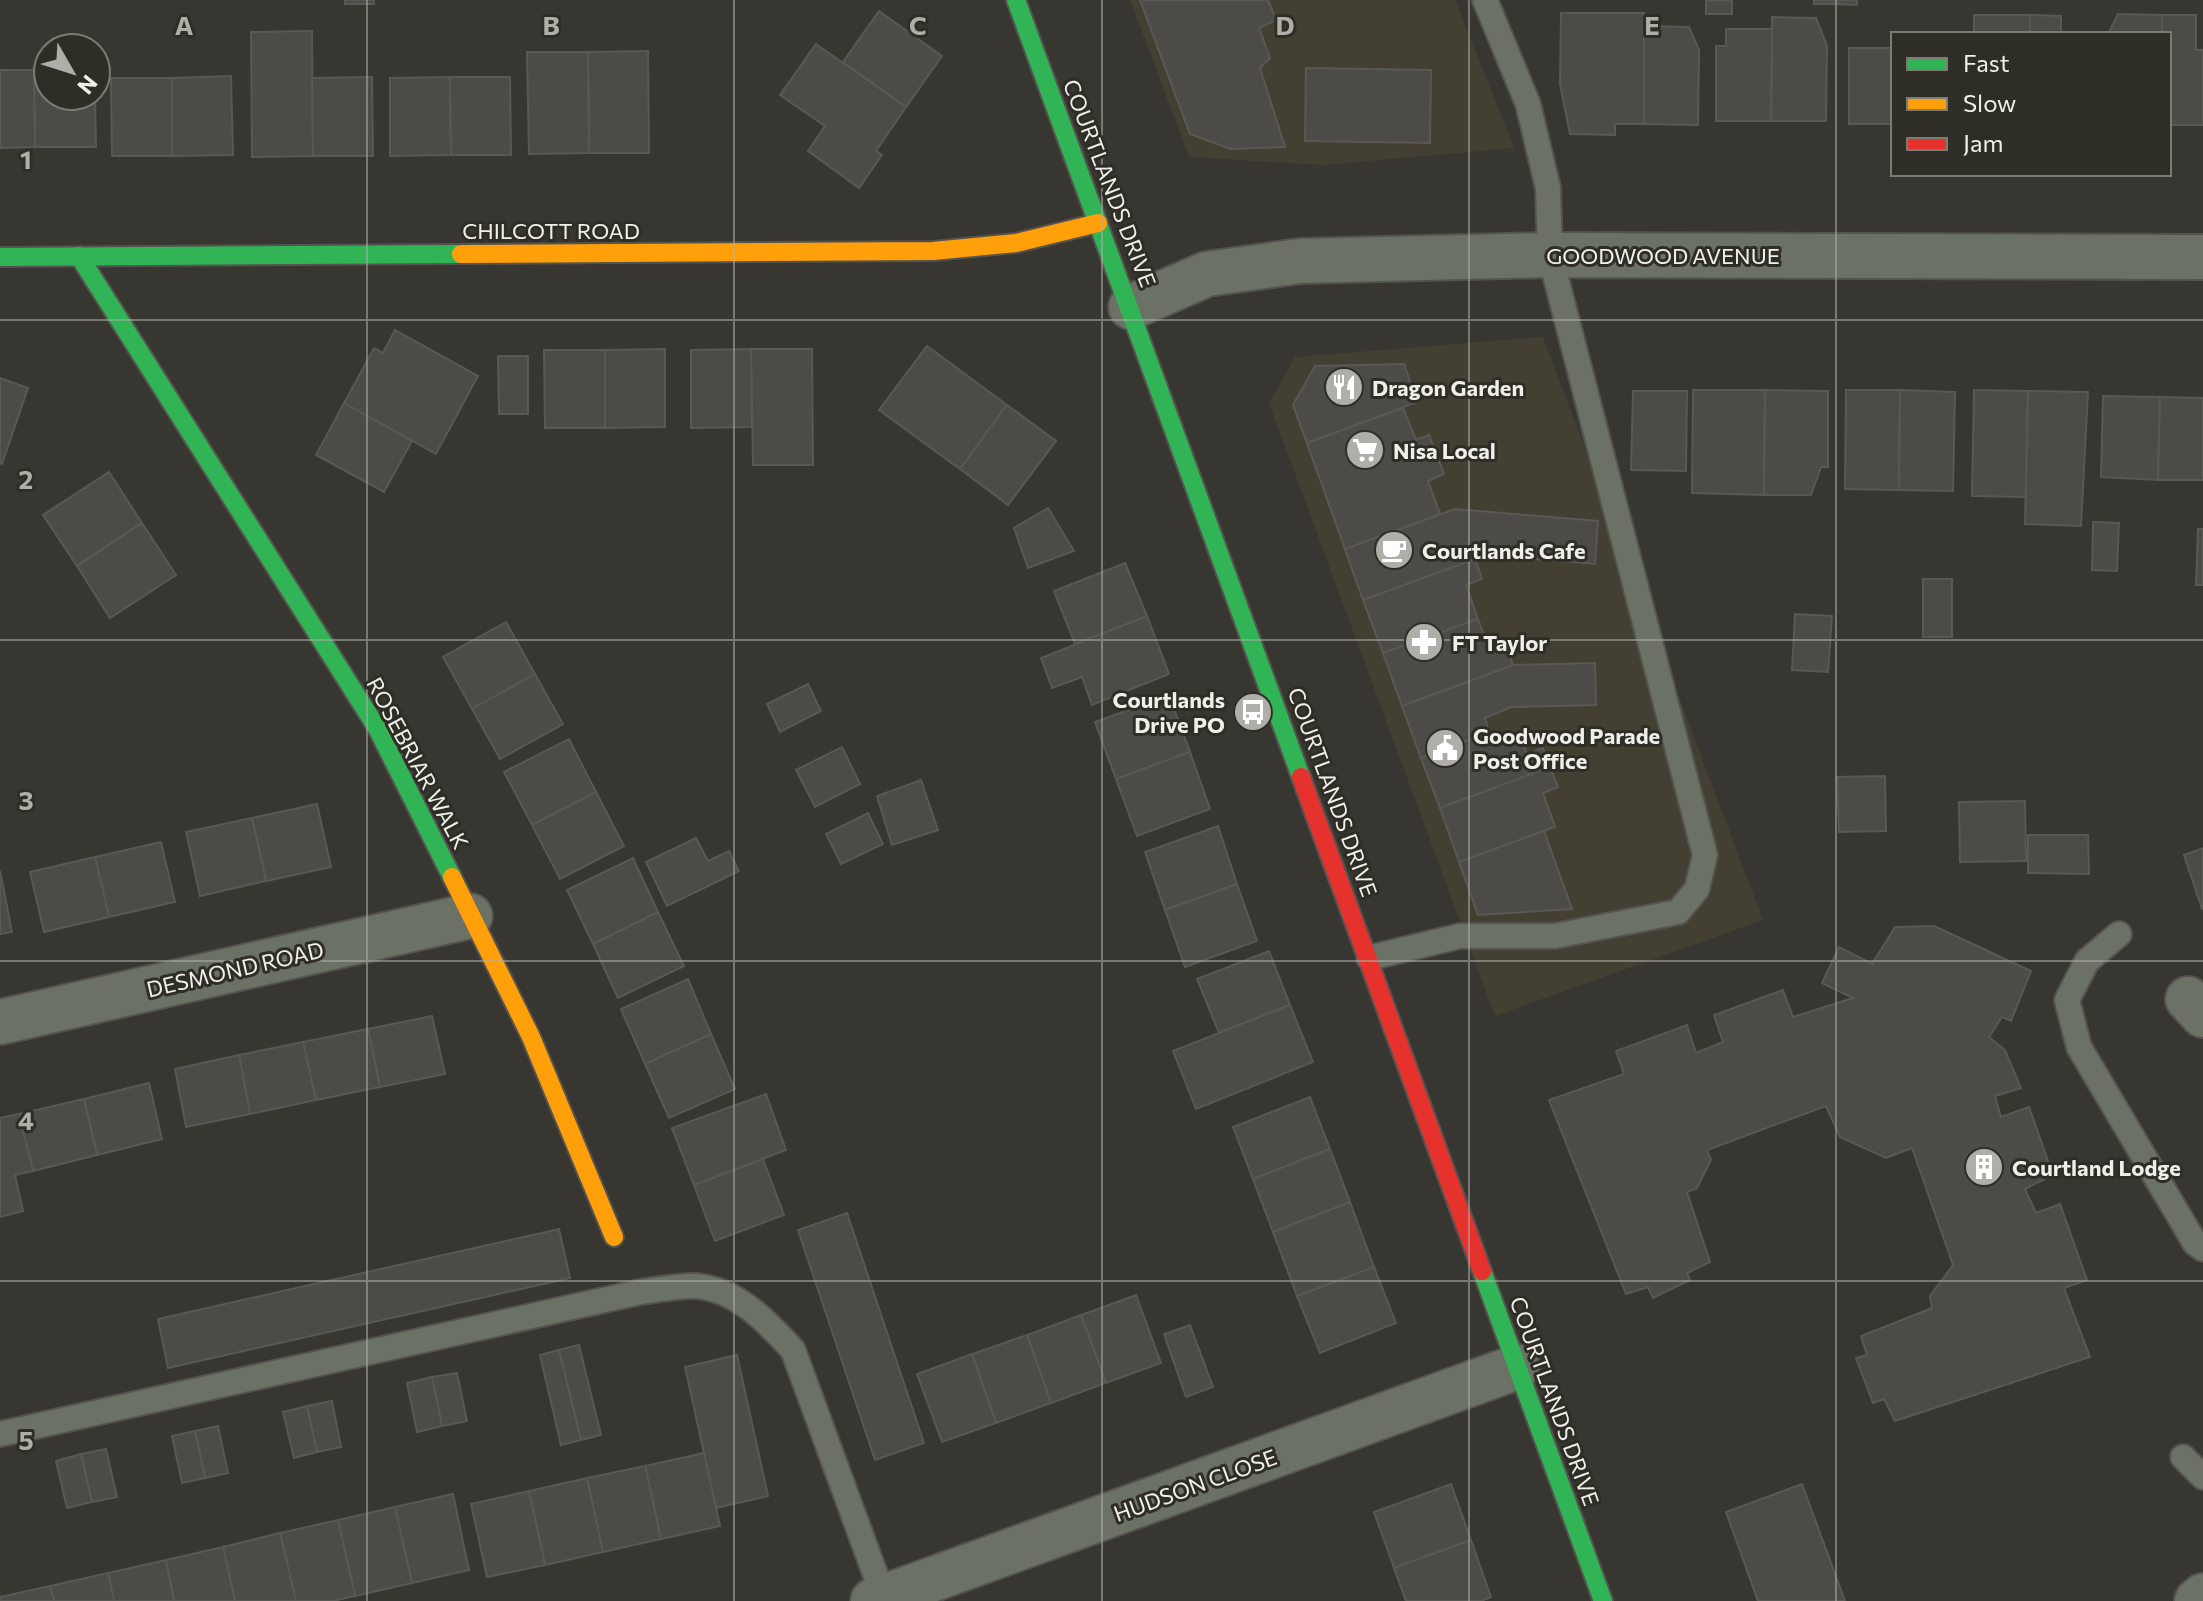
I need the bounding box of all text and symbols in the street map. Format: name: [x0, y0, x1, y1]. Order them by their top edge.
text: A: [175, 9, 194, 40]
text: B: [542, 9, 560, 40]
text: C: [909, 9, 927, 40]
text: D: [1275, 9, 1295, 40]
text: E: [1644, 9, 1660, 40]
north arrow: [32, 32, 112, 112]
legend: [1891, 32, 2171, 176]
text: Fast: [1963, 48, 2010, 77]
text: N: [72, 70, 104, 100]
street label: COURTLANDS DRIVE: [1058, 75, 1162, 291]
text: Slow: [1963, 88, 2016, 117]
text: Jam: [1963, 128, 2003, 157]
text: 1: [20, 143, 32, 174]
street label: CHILCOTT ROAD: [462, 217, 640, 244]
street label: GOODWOOD AVENUE: [1546, 242, 1780, 269]
restaurant icon: Dragon Garden: [1323, 366, 1365, 408]
place label: Dragon Garden: [1372, 374, 1524, 401]
supermarket icon: Nisa Local: [1344, 429, 1386, 471]
place label: Nisa Local: [1393, 437, 1496, 464]
text: 2: [19, 463, 33, 494]
cafe icon: Courtlands Cafe: [1373, 529, 1415, 571]
place label: Courtlands Cafe: [1422, 537, 1586, 564]
pharmacy icon: FT Taylor: [1403, 621, 1445, 663]
place label: FT Taylor: [1452, 629, 1547, 656]
street label: ROSEBRIAR WALK: [361, 672, 475, 854]
street label: COURTLANDS DRIVE: [1283, 684, 1383, 900]
place label: Courtlands Drive PO: [1112, 686, 1225, 738]
bus stop icon: Courtlands Drive PO: [1232, 691, 1274, 733]
place label: Goodwood Parade Post Office: [1473, 722, 1660, 774]
public building icon: Goodwood Parade Post Office: [1424, 727, 1466, 769]
text: 3: [18, 784, 34, 815]
street label: DESMOND ROAD: [144, 935, 326, 1003]
text: 4: [18, 1104, 34, 1135]
building icon: Courtland Lodge: [1963, 1146, 2005, 1188]
place label: Courtland Lodge: [2012, 1154, 2181, 1181]
street label: COURTLANDS DRIVE: [1505, 1293, 1605, 1509]
text: 5: [18, 1424, 34, 1455]
street label: HUDSON CLOSE: [1110, 1443, 1280, 1527]

